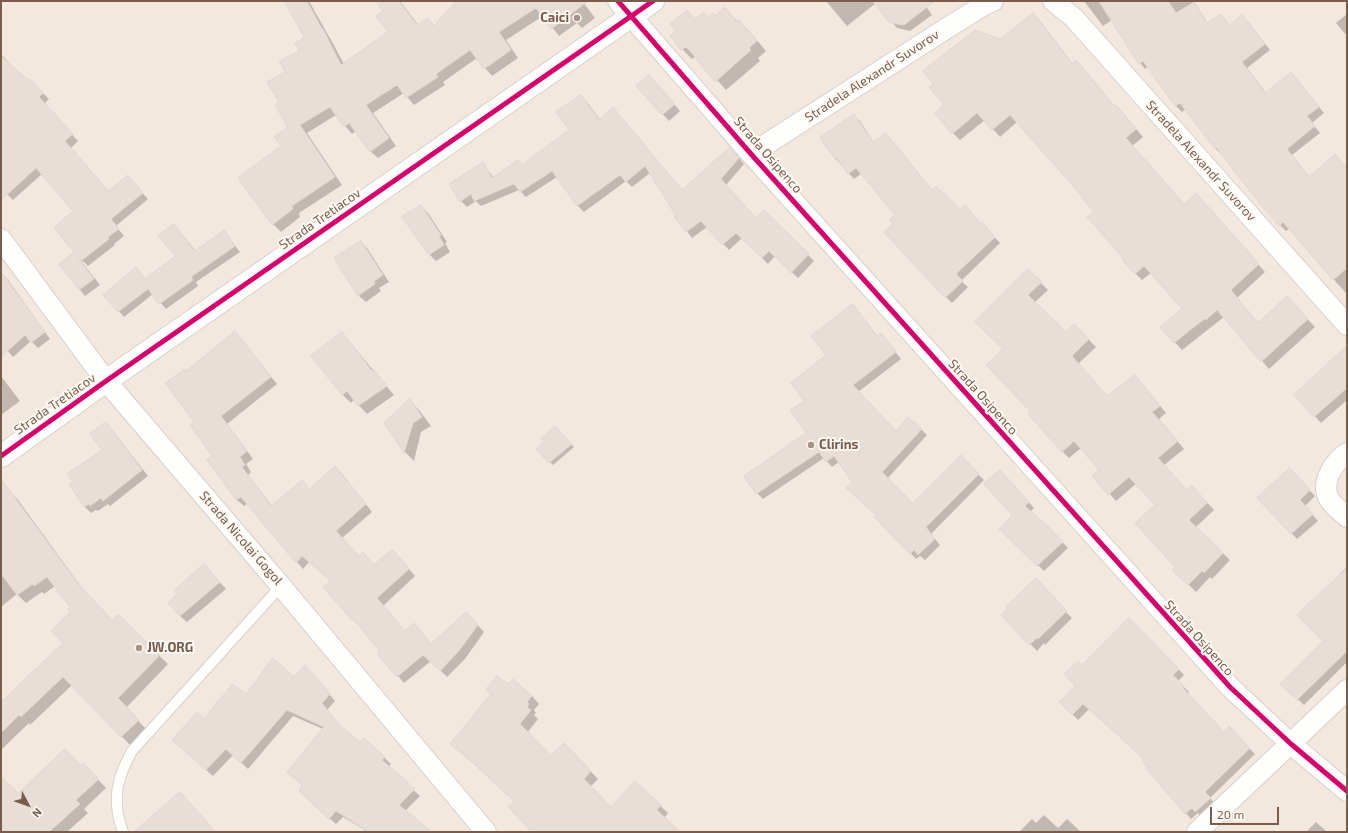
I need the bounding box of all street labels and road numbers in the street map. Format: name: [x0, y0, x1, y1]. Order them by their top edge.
street label: Stradela Alexandr Suvorov: [802, 27, 942, 125]
street label: Stradela Alexandr Suvorov: [1143, 97, 1259, 225]
street label: Strada Osipenco: [731, 114, 805, 196]
street label: Strada Tretiacov: [276, 185, 364, 253]
street label: Strada Osipenco: [945, 356, 1021, 438]
street label: Strada Tretiacov: [11, 370, 99, 438]
street label: Strada Nicolai Gogol: [196, 488, 286, 588]
street label: Strada Osipenco: [1161, 597, 1237, 679]

